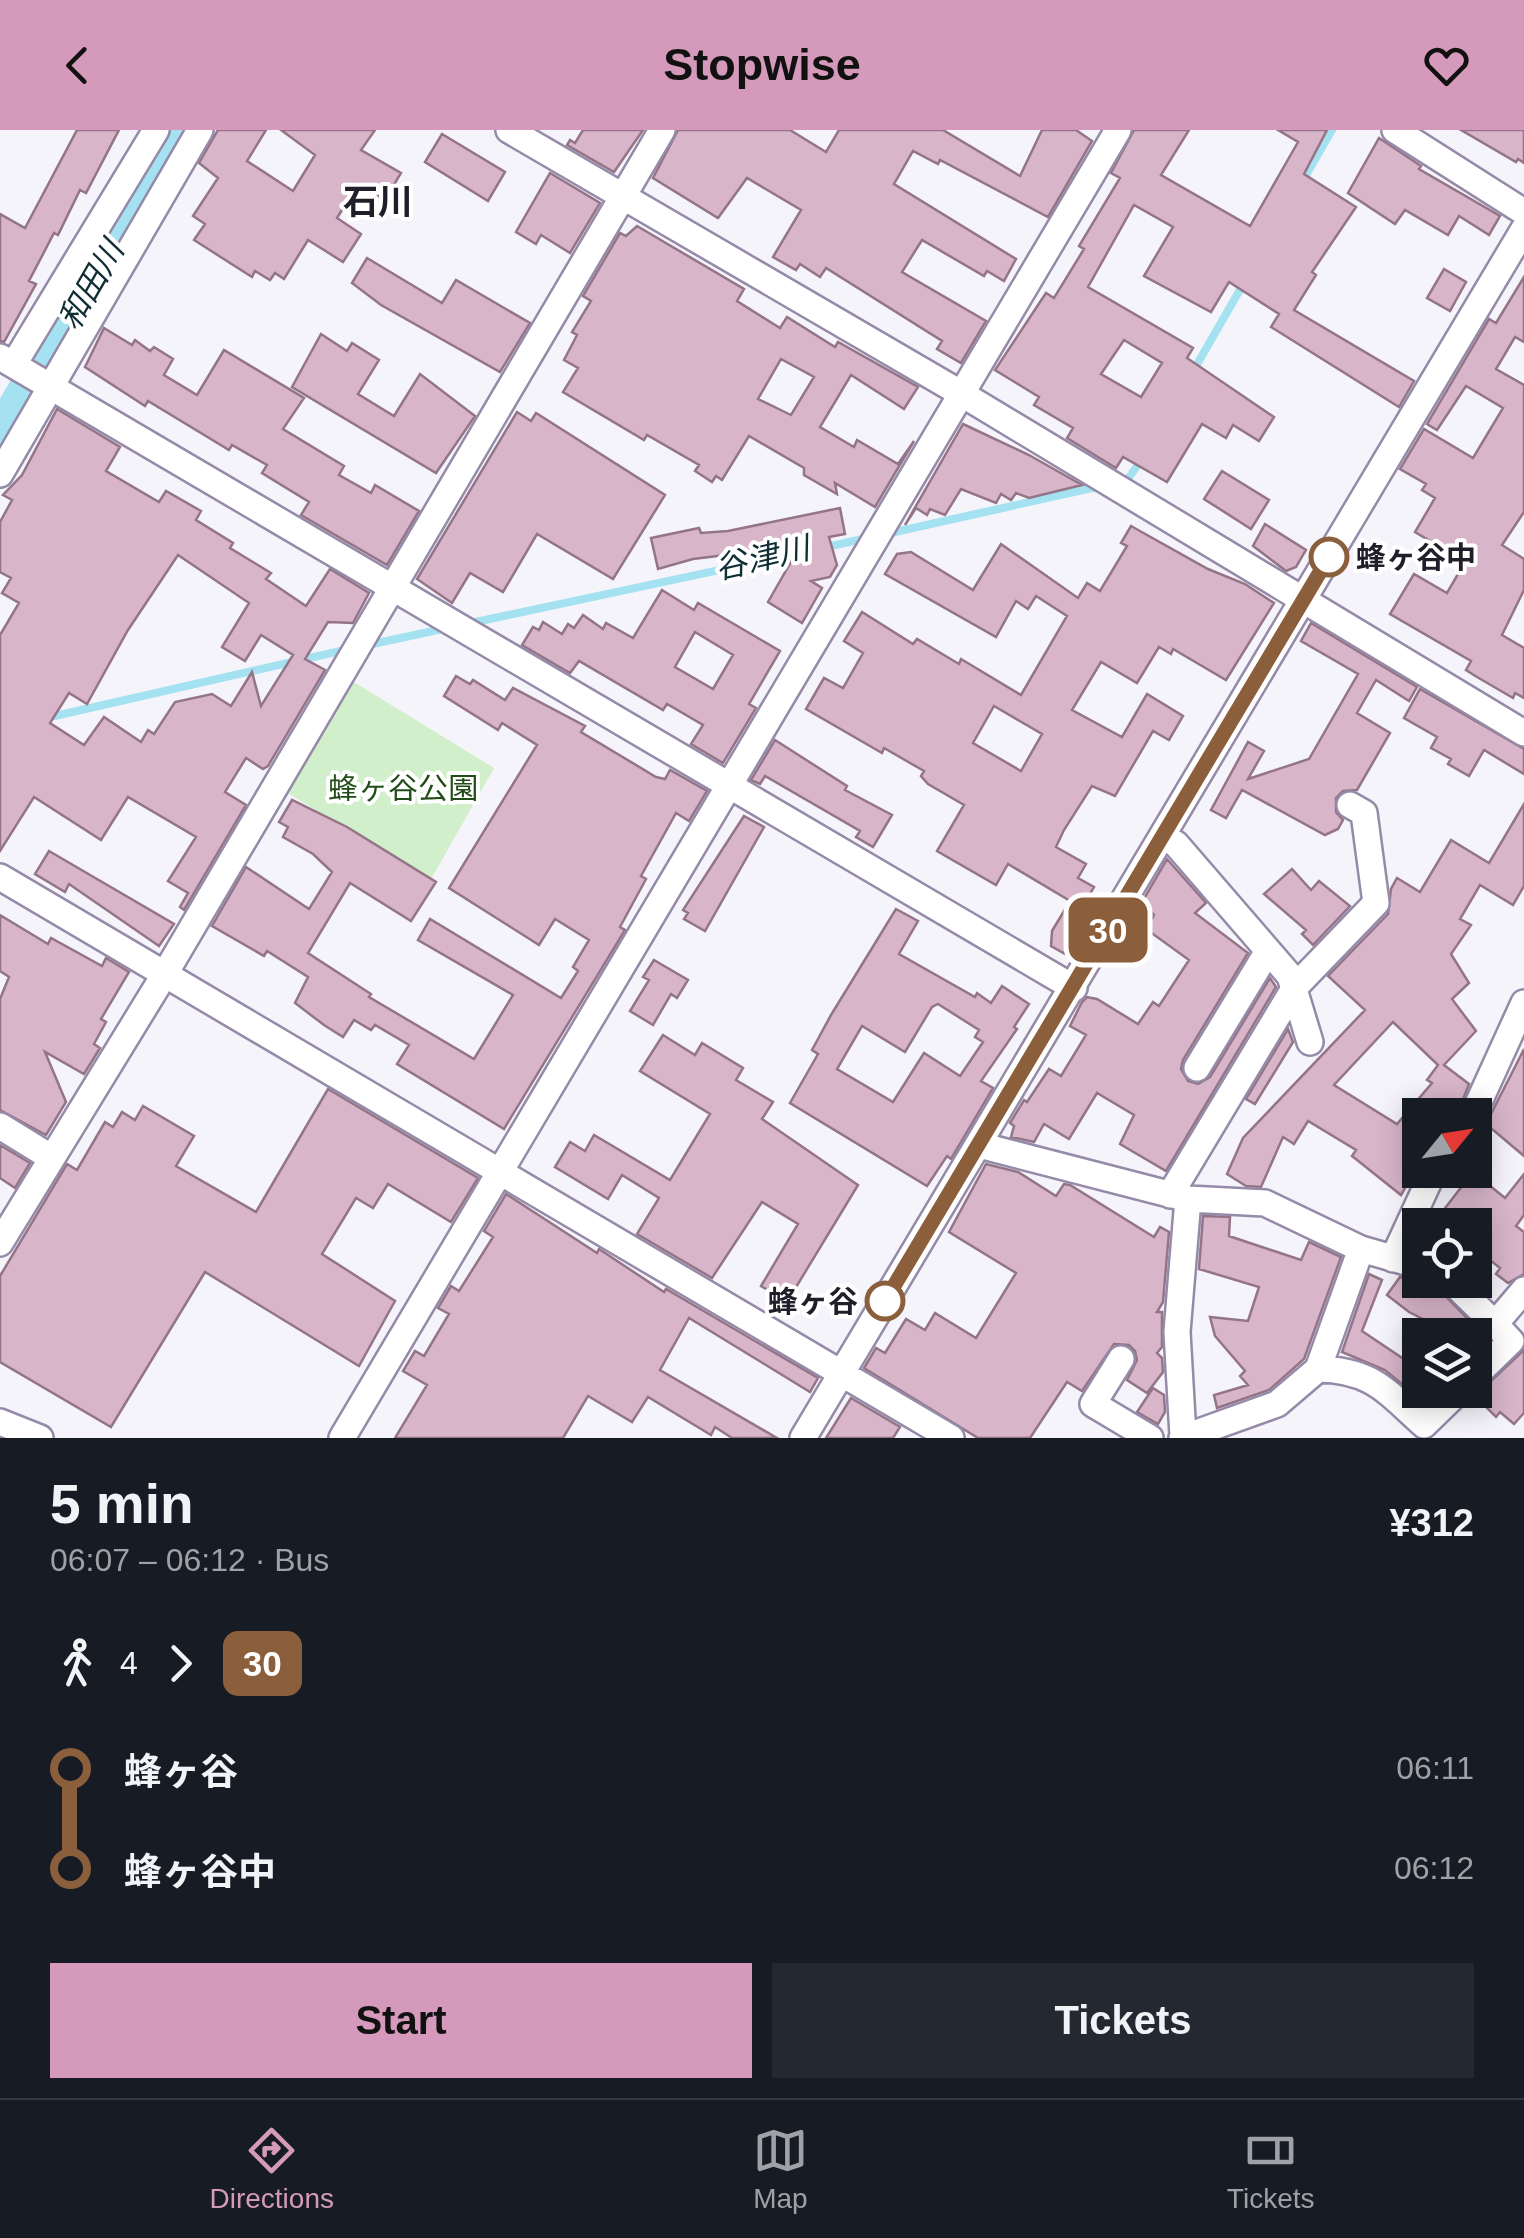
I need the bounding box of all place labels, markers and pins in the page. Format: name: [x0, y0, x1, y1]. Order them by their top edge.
marker: 蜂ヶ谷中: [1310, 538, 1348, 576]
place label: 蜂ヶ谷中: [1356, 541, 1476, 574]
marker: 蜂ヶ谷: [866, 1282, 904, 1320]
place label: 蜂ヶ谷: [768, 1285, 858, 1318]

